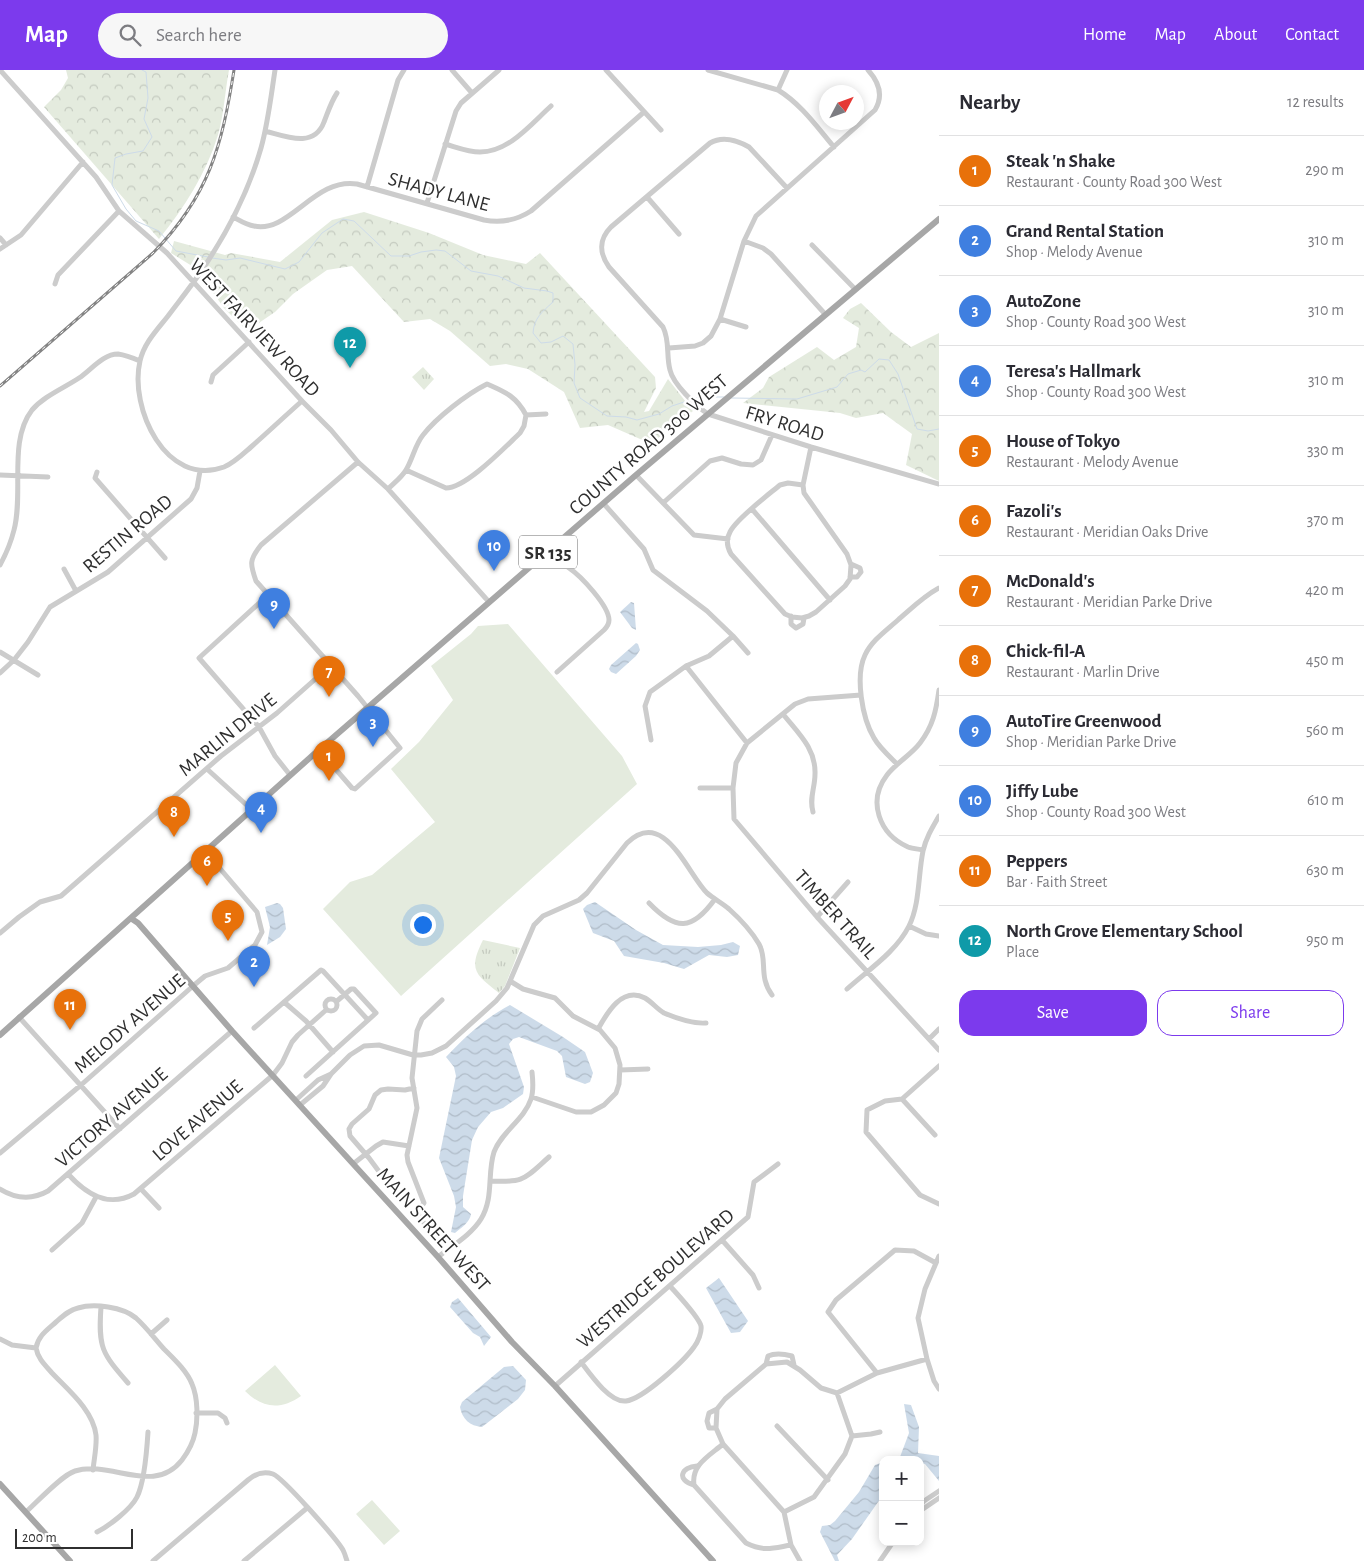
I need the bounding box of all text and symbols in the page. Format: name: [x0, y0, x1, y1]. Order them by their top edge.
search box: [98, 13, 448, 58]
icon: search: [116, 21, 144, 49]
text: Map: [25, 23, 68, 47]
text: Search here: [156, 26, 242, 45]
text: Home: [1083, 26, 1126, 44]
text: Map: [1154, 26, 1186, 44]
text: About: [1214, 26, 1257, 44]
text: Contact: [1285, 26, 1339, 44]
north arrow: [819, 85, 864, 130]
text: Nearby: [959, 92, 1020, 113]
text: 12 results: [1287, 94, 1344, 110]
text: Steak 'n Shake: [1006, 152, 1115, 171]
text: 1: [972, 162, 978, 178]
text: 290 m: [1305, 162, 1344, 178]
street label: SHADY LANE: [386, 169, 492, 215]
text: Restaurant · County Road 300 West: [1006, 174, 1222, 190]
text: Grand Rental Station: [1006, 222, 1164, 241]
text: 2: [971, 232, 979, 248]
text: 310 m: [1308, 232, 1344, 248]
text: Shop · Melody Avenue: [1006, 244, 1143, 260]
street label: WEST FAIRVIEW ROAD: [185, 255, 323, 401]
text: AutoZone: [1006, 292, 1081, 311]
text: 3: [972, 302, 978, 318]
text: 310 m: [1308, 302, 1344, 318]
text: Shop · County Road 300 West: [1006, 314, 1186, 330]
pin: 12: [334, 327, 366, 368]
text: Teresa's Hallmark: [1006, 362, 1141, 381]
street label: COUNTY ROAD 300 WEST: [566, 371, 732, 519]
text: 4: [971, 372, 979, 388]
text: 310 m: [1308, 372, 1344, 388]
text: Shop · County Road 300 West: [1006, 384, 1186, 400]
street label: FRY ROAD: [743, 403, 826, 445]
text: House of Tokyo: [1006, 432, 1120, 451]
text: 5: [972, 442, 978, 458]
text: 330 m: [1307, 442, 1344, 458]
text: Restaurant · Melody Avenue: [1006, 454, 1179, 470]
street label: RESTIN ROAD: [79, 491, 176, 577]
text: Fazoli's: [1006, 502, 1062, 521]
text: 6: [971, 512, 979, 528]
text: 370 m: [1307, 512, 1344, 528]
text: Restaurant · Meridian Oaks Drive: [1006, 524, 1208, 540]
pin: 10: [478, 530, 510, 571]
road number: SR 135: [519, 536, 577, 568]
text: McDonald's: [1006, 572, 1095, 591]
text: 7: [972, 582, 978, 598]
text: 420 m: [1305, 582, 1344, 598]
pin: 9: [258, 588, 290, 629]
text: Restaurant · Meridian Parke Drive: [1006, 594, 1212, 610]
text: Chick-fil-A: [1006, 642, 1085, 661]
text: 8: [971, 652, 979, 668]
text: 450 m: [1306, 652, 1344, 668]
pin: 7: [313, 656, 345, 697]
text: Restaurant · Marlin Drive: [1006, 664, 1160, 680]
street label: MARLIN DRIVE: [175, 689, 280, 780]
pin: 3: [357, 706, 389, 747]
text: AutoTire Greenwood: [1006, 712, 1161, 731]
text: 9: [971, 722, 979, 738]
text: 560 m: [1306, 722, 1344, 738]
text: Shop · Meridian Parke Drive: [1006, 734, 1176, 750]
pin: 1: [313, 740, 345, 781]
text: Jiffy Lube: [1006, 782, 1079, 801]
pin: 4: [245, 792, 277, 833]
text: 10: [968, 792, 982, 808]
text: 610 m: [1307, 792, 1344, 808]
pin: 8: [158, 796, 190, 837]
text: Shop · County Road 300 West: [1006, 804, 1186, 820]
pin: 6: [191, 845, 223, 886]
text: Peppers: [1006, 852, 1067, 871]
text: 11: [969, 862, 981, 878]
text: 630 m: [1306, 862, 1344, 878]
street label: TIMBER TRAIL: [790, 866, 881, 963]
text: Bar · Faith Street: [1006, 874, 1107, 890]
pin: 5: [212, 900, 244, 941]
your location: [410, 912, 436, 938]
text: North Grove Elementary School: [1006, 922, 1243, 941]
text: 12: [968, 932, 982, 948]
text: 950 m: [1306, 932, 1344, 948]
text: Place: [1006, 944, 1039, 960]
pin: 2: [238, 946, 270, 987]
street label: MELODY AVENUE: [70, 970, 189, 1077]
pin: 11: [54, 989, 86, 1030]
button: Save: [959, 990, 1147, 1036]
button: Share: [1157, 990, 1344, 1036]
street label: VICTORY AVENUE: [52, 1064, 172, 1171]
street label: LOVE AVENUE: [149, 1076, 247, 1165]
street label: MAIN STREET WEST: [373, 1164, 494, 1295]
street label: WESTRIDGE BOULEVARD: [573, 1205, 738, 1352]
map controls: [879, 1456, 924, 1546]
button: +: [879, 1456, 924, 1501]
button: −: [879, 1501, 924, 1546]
scale bar: [15, 1526, 132, 1549]
text: 200 m: [22, 1531, 57, 1545]

